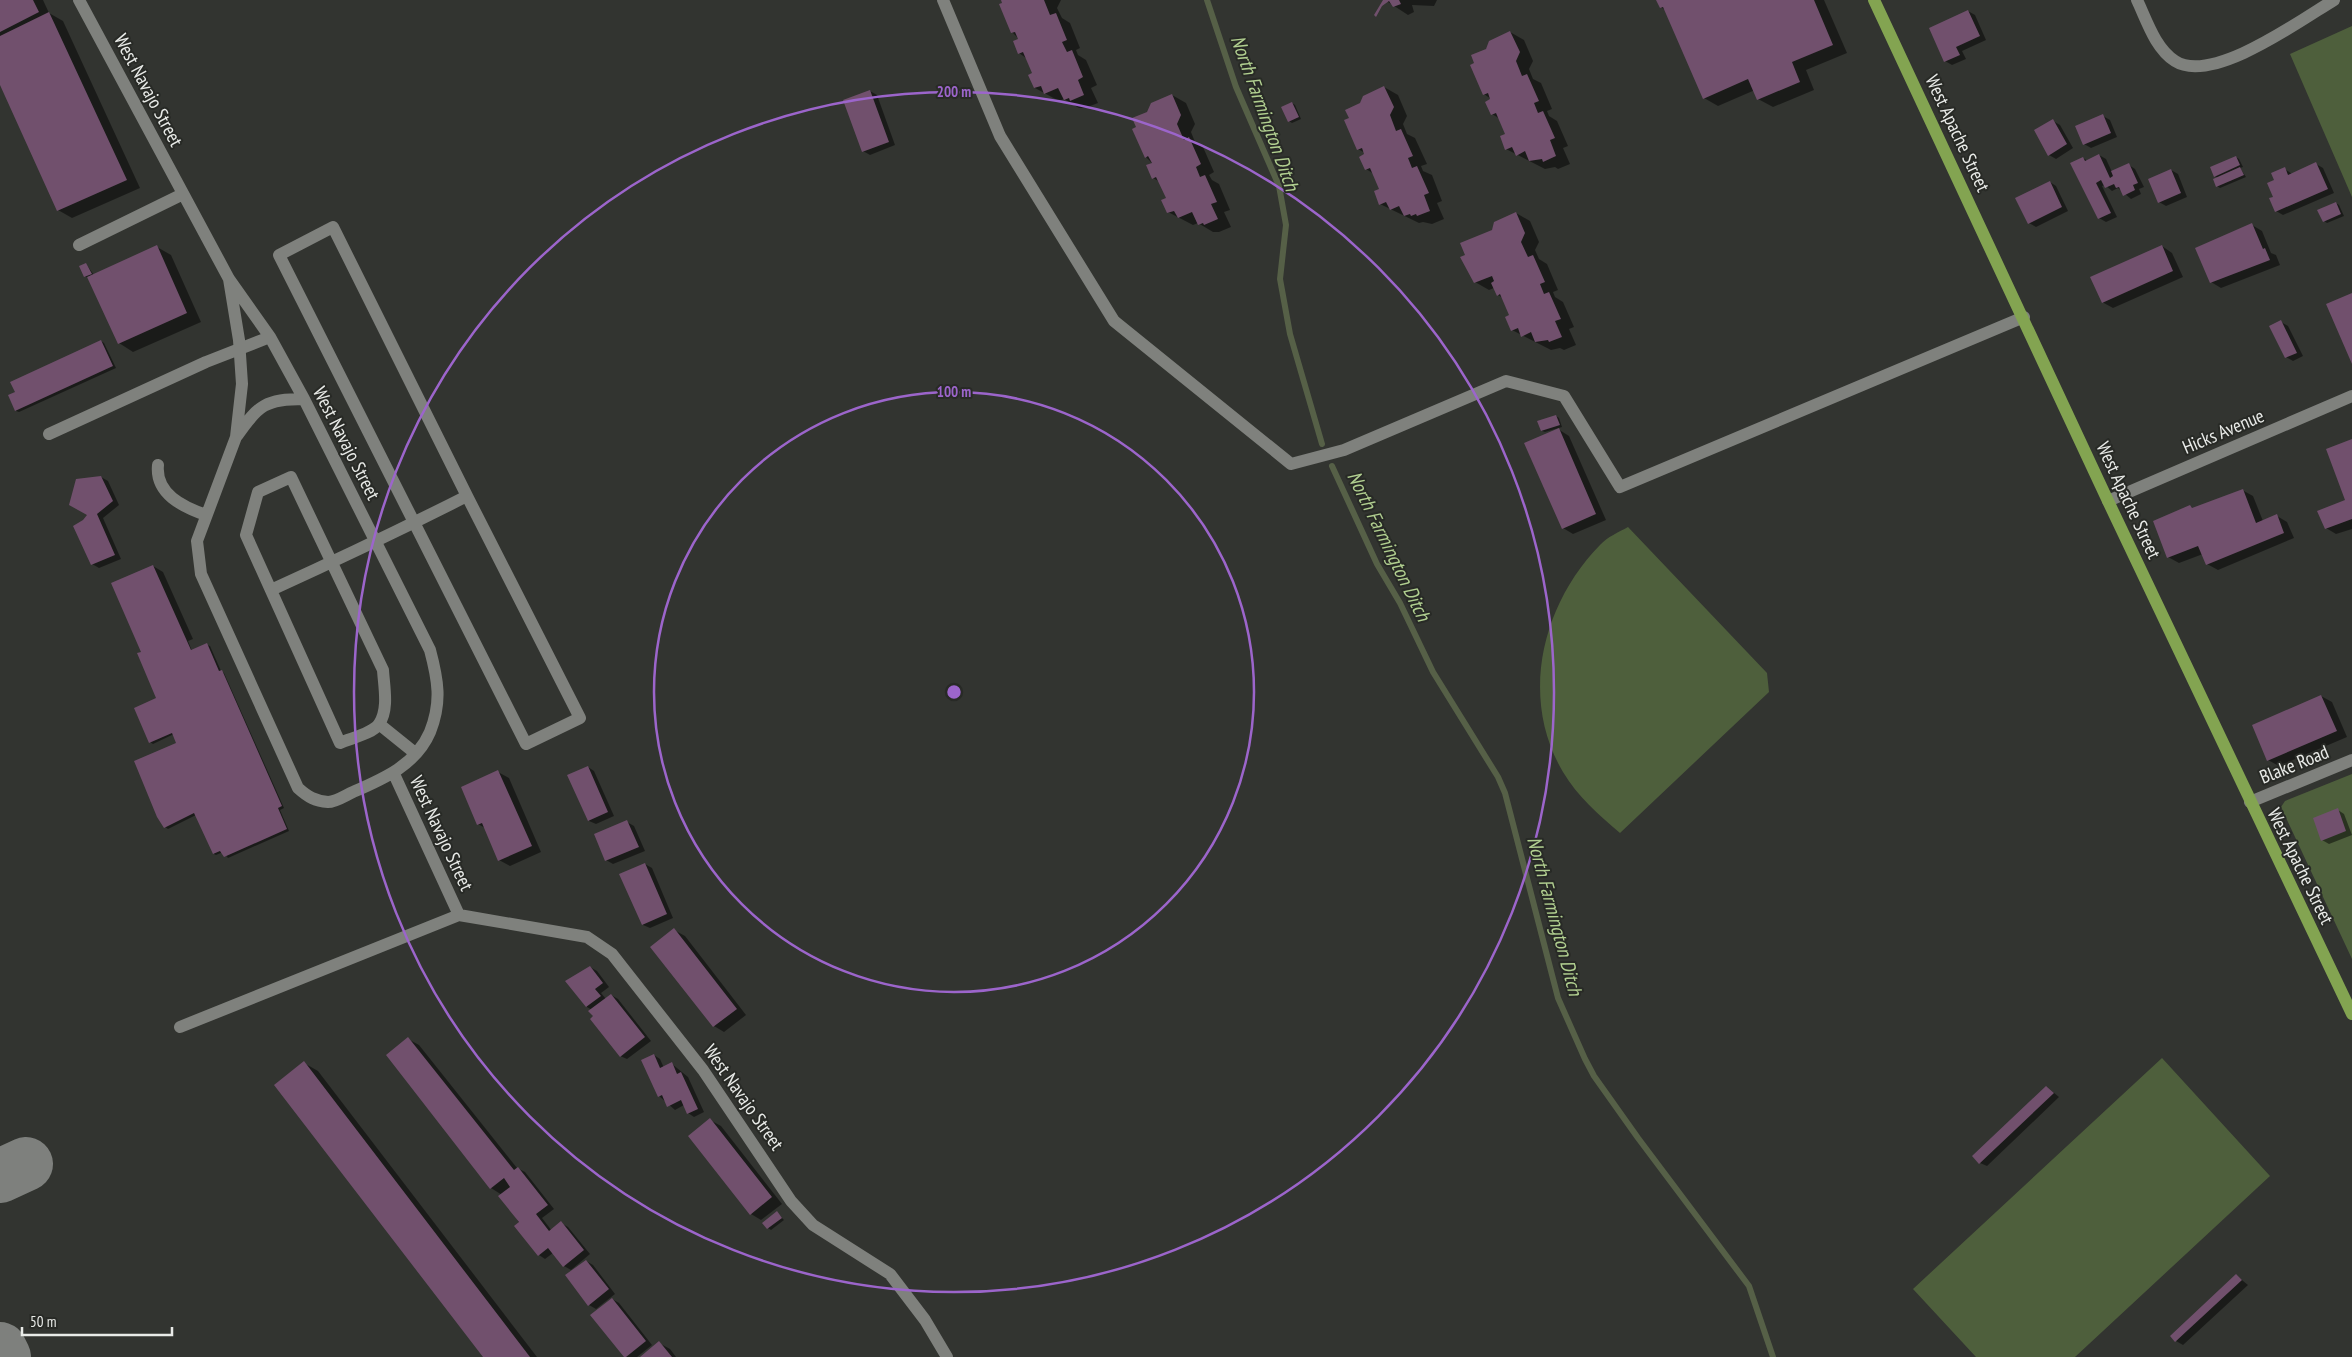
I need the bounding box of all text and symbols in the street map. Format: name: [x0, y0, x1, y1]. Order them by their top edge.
street label: West Navajo Street: [109, 30, 189, 151]
water label: North Farmington Ditch: [1225, 32, 1306, 195]
street label: West Apache Street: [1920, 71, 1996, 196]
text: 200 m: [937, 82, 971, 101]
street label: West Navajo Street: [308, 382, 386, 504]
text: 100 m: [937, 382, 971, 401]
street label: Hicks Avenue: [2179, 403, 2268, 459]
street label: West Apache Street: [2091, 438, 2167, 563]
water label: North Farmington Ditch: [1341, 467, 1437, 626]
centre of rings: [945, 683, 963, 701]
street label: Blake Road: [2256, 739, 2332, 789]
street label: West Navajo Street: [405, 772, 479, 895]
street label: West Apache Street: [2263, 804, 2340, 929]
water label: North Farmington Ditch: [1521, 834, 1589, 999]
street label: West Navajo Street: [699, 1039, 790, 1155]
scale bar: [22, 1304, 172, 1336]
text: 50 m: [30, 1312, 56, 1331]

